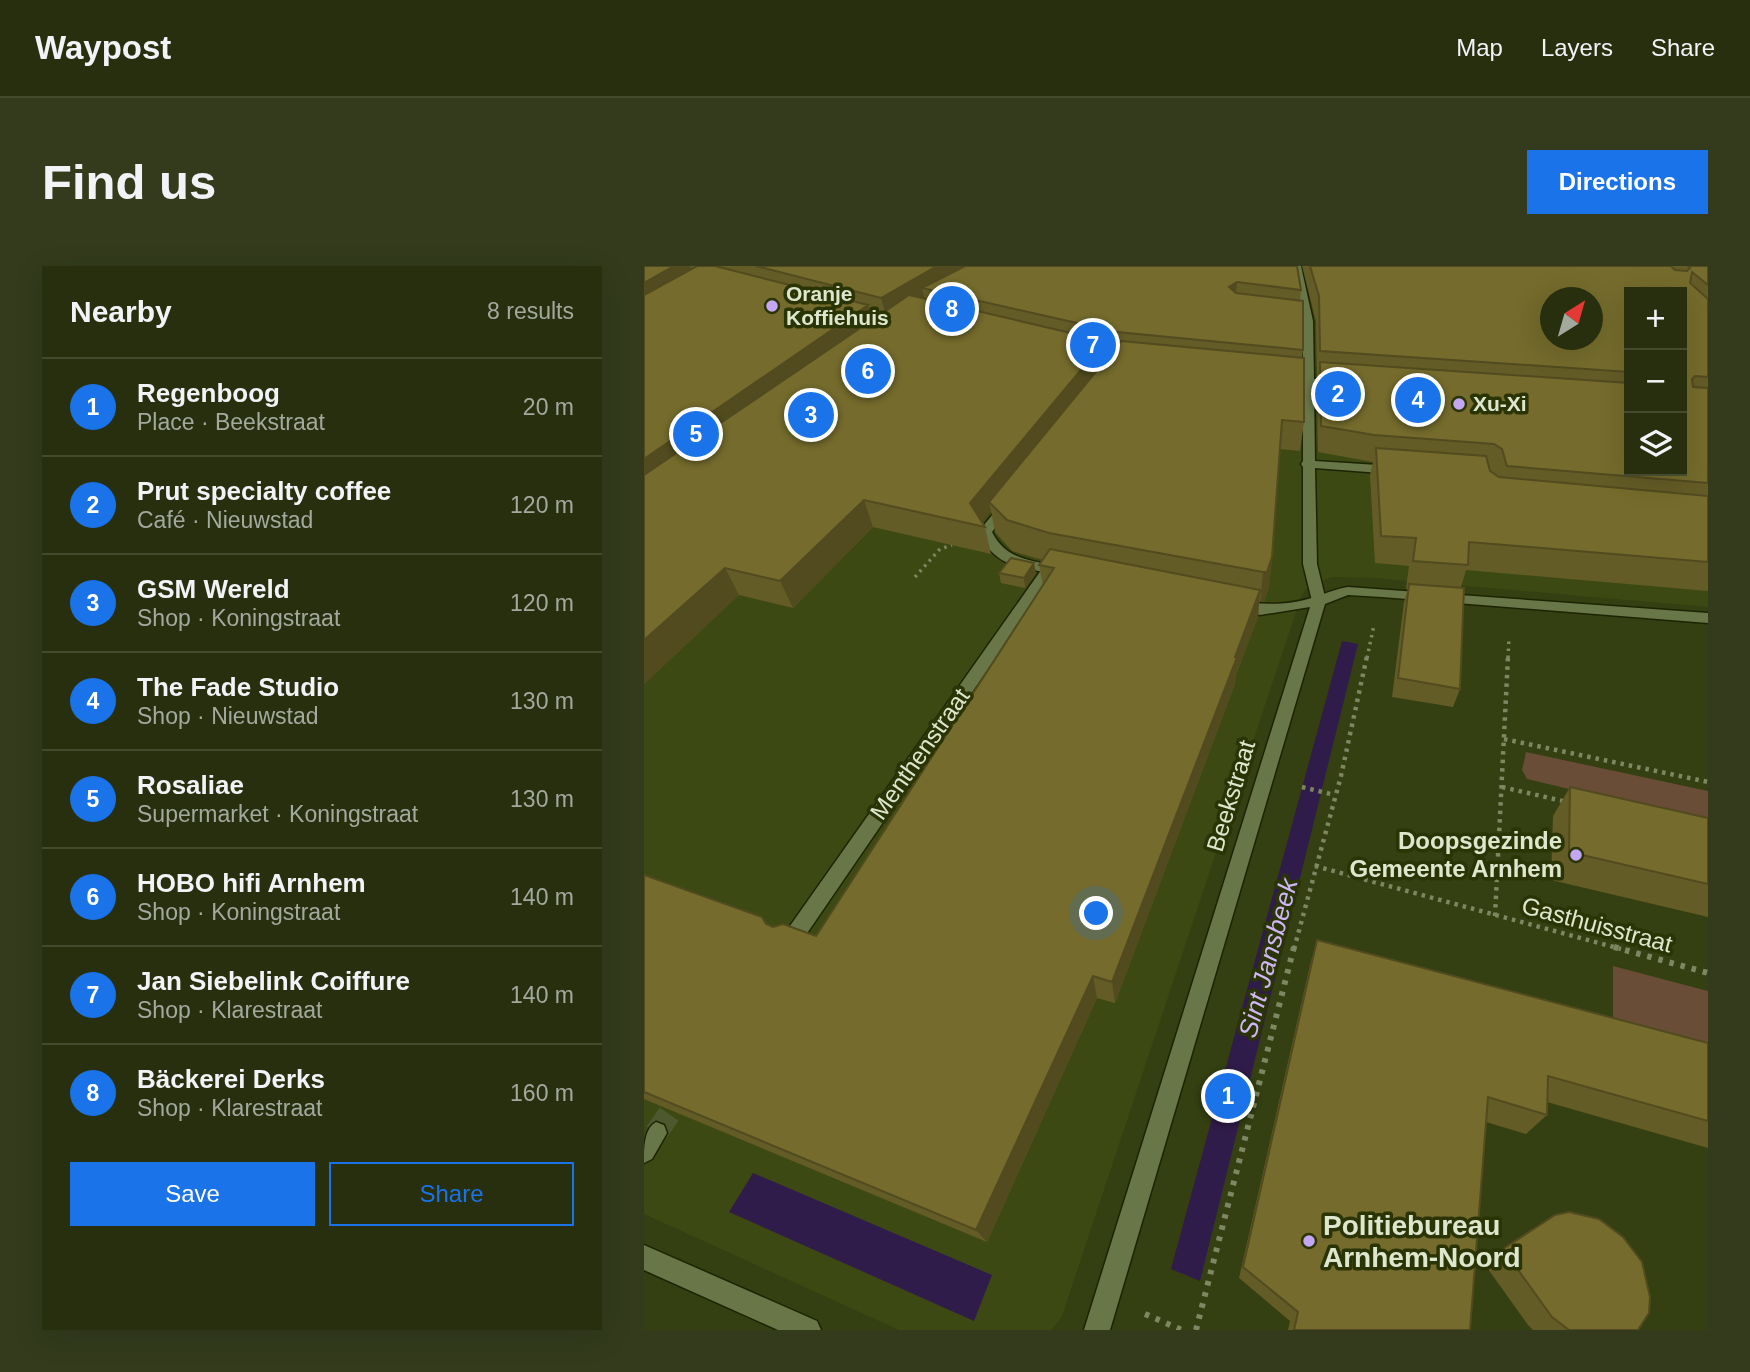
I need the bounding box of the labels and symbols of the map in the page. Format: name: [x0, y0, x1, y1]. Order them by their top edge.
place label: Oranje Koffiehuis: [786, 282, 889, 329]
pin: 8: [929, 283, 975, 335]
north arrow: [1540, 287, 1603, 350]
marker: Oranje Koffiehuis: [764, 298, 780, 314]
pin: 7: [1070, 319, 1116, 371]
pin: 6: [845, 345, 891, 397]
pin: 2: [1315, 368, 1361, 420]
pin: 4: [1395, 374, 1441, 426]
pin: 3: [788, 389, 834, 441]
place label: Xu-Xi: [1473, 392, 1527, 415]
marker: Xu-Xi: [1451, 396, 1467, 412]
pin: 5: [673, 408, 719, 460]
street label: Menthenstraat: [865, 683, 975, 824]
street label: Beekstraat: [1201, 737, 1260, 855]
place label: Doopsgezinde Gemeente Arnhem: [1349, 827, 1562, 882]
marker: Doopsgezinde Gemeente Arnhem: [1568, 847, 1584, 863]
water label: Sint Jansbeek: [1232, 873, 1304, 1041]
street label: Gasthuisstraat: [1519, 891, 1676, 958]
your location: [1079, 896, 1113, 930]
pin: 1: [1205, 1070, 1251, 1122]
place label: Politiebureau Arnhem-Noord: [1323, 1210, 1521, 1273]
marker: Politiebureau Arnhem-Noord: [1301, 1233, 1317, 1249]

